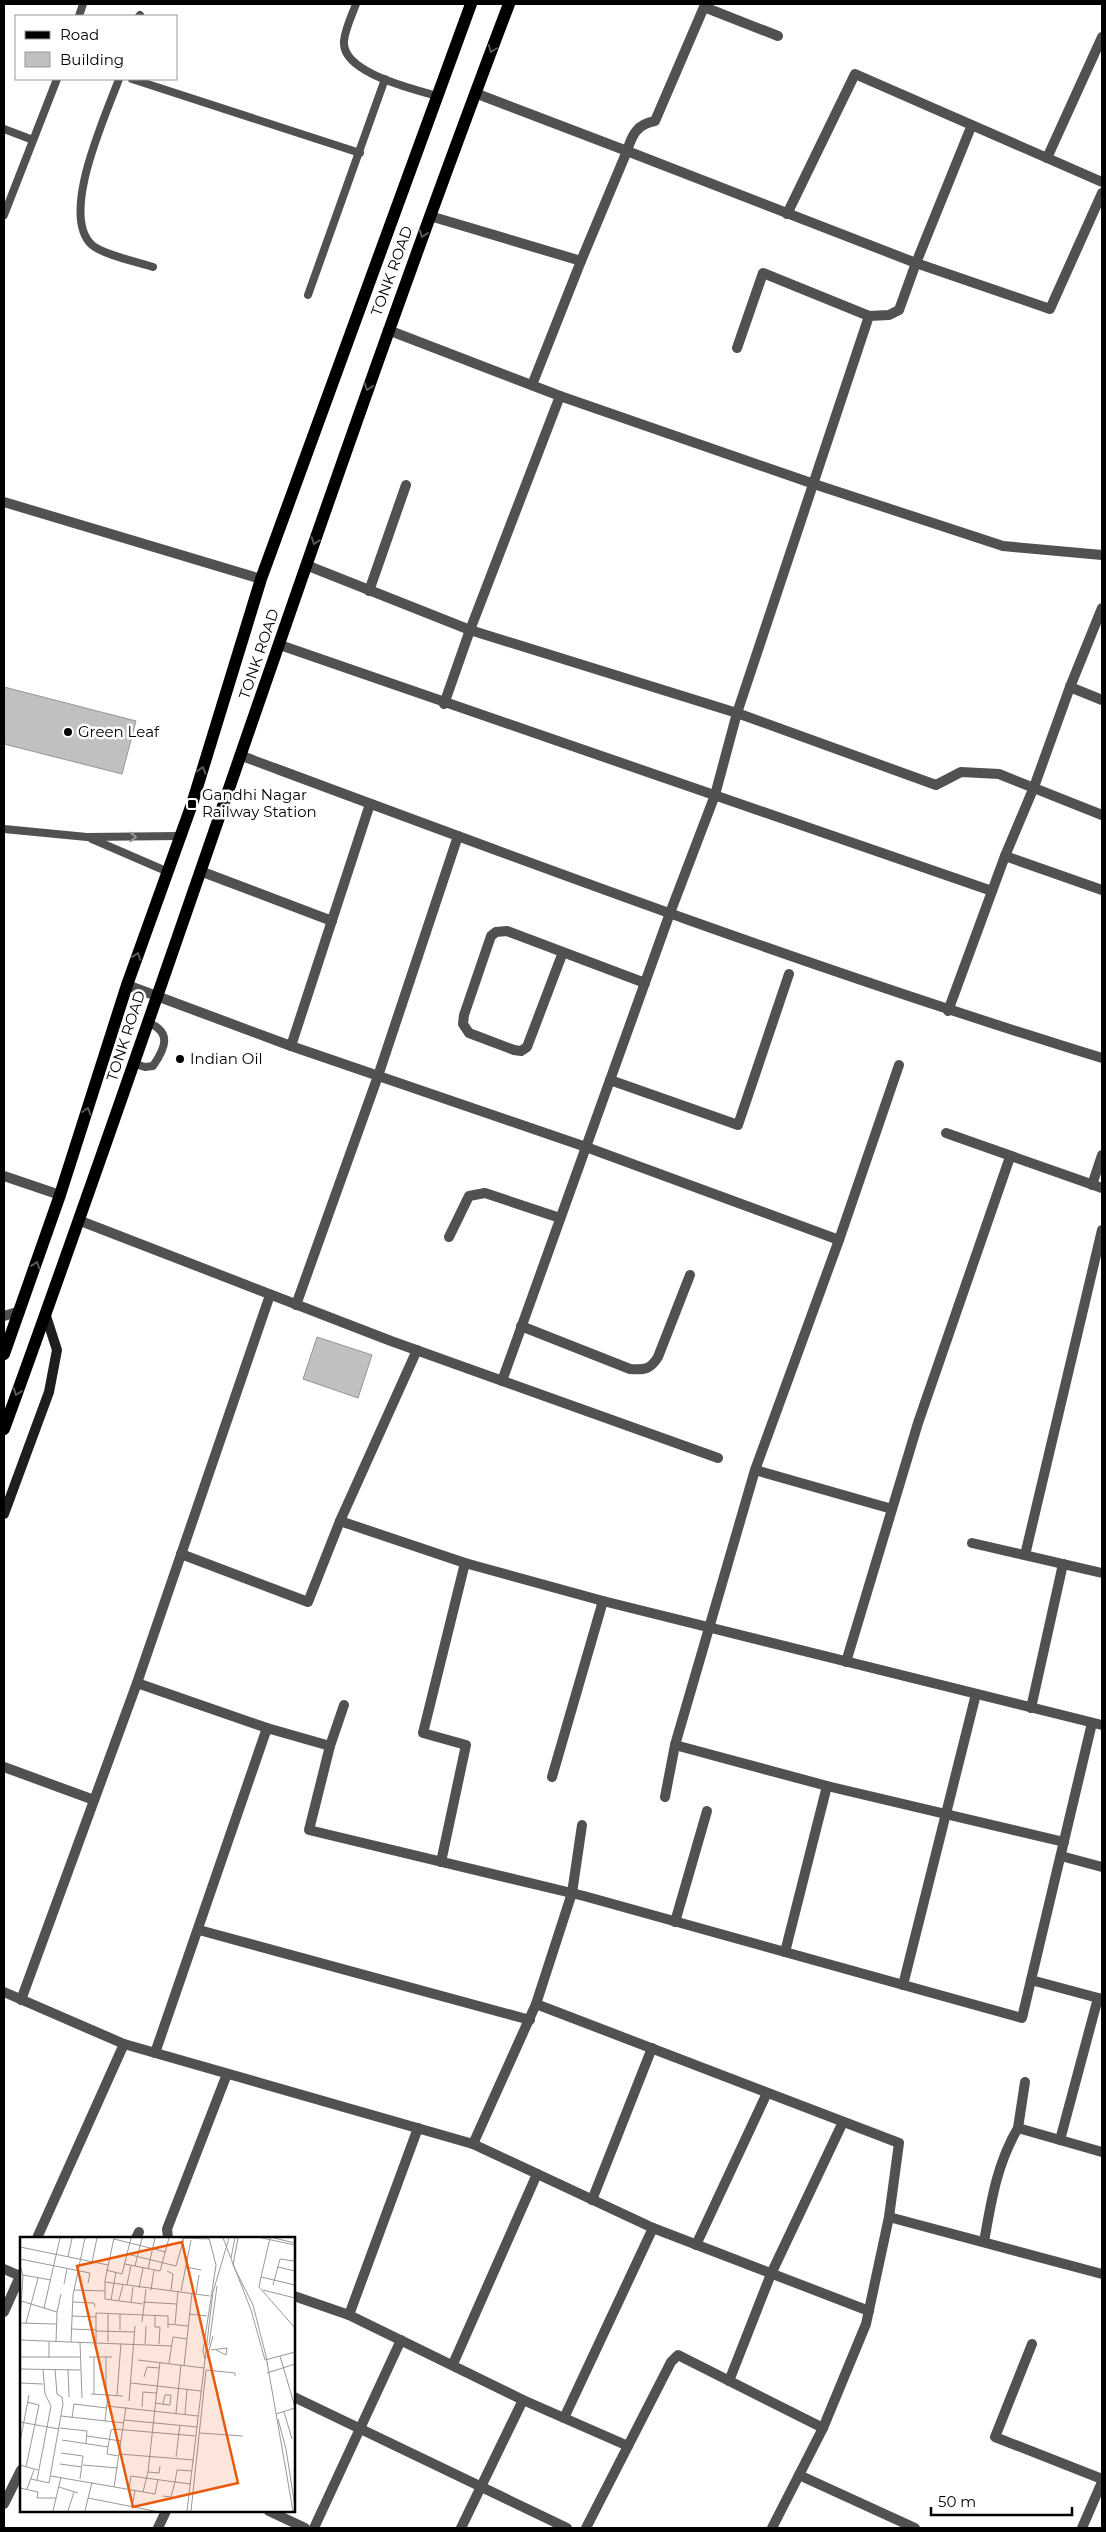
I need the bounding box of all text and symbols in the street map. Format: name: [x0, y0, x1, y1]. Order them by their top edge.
legend: [15, 15, 178, 80]
text: Road: [60, 25, 99, 44]
one-way arrow: [488, 45, 498, 53]
text: Building: [60, 50, 124, 69]
street label: TONK ROAD: [366, 223, 417, 318]
one-way arrow: [419, 230, 429, 238]
one-way arrow: [364, 383, 374, 391]
one-way arrow: [311, 536, 321, 545]
street label: TONK ROAD: [234, 606, 283, 701]
place label: Green Leaf: [78, 722, 160, 741]
marker: Green Leaf: [62, 726, 74, 738]
one-way arrow: [196, 766, 206, 775]
place label: Gandhi Nagar Railway Station: [202, 785, 317, 821]
marker: Gandhi Nagar Railway Station: [186, 798, 198, 810]
one-way arrow: [130, 832, 137, 842]
one-way arrow: [131, 952, 141, 961]
street label: TONK ROAD: [102, 988, 149, 1084]
place label: Indian Oil: [190, 1049, 262, 1068]
marker: Indian Oil: [174, 1053, 186, 1065]
one-way arrow: [81, 1107, 91, 1116]
one-way arrow: [31, 1262, 41, 1270]
one-way arrow: [13, 1388, 23, 1396]
inset map: [20, 2237, 295, 2512]
scale bar: [931, 2484, 1072, 2516]
text: 50 m: [938, 2492, 976, 2511]

